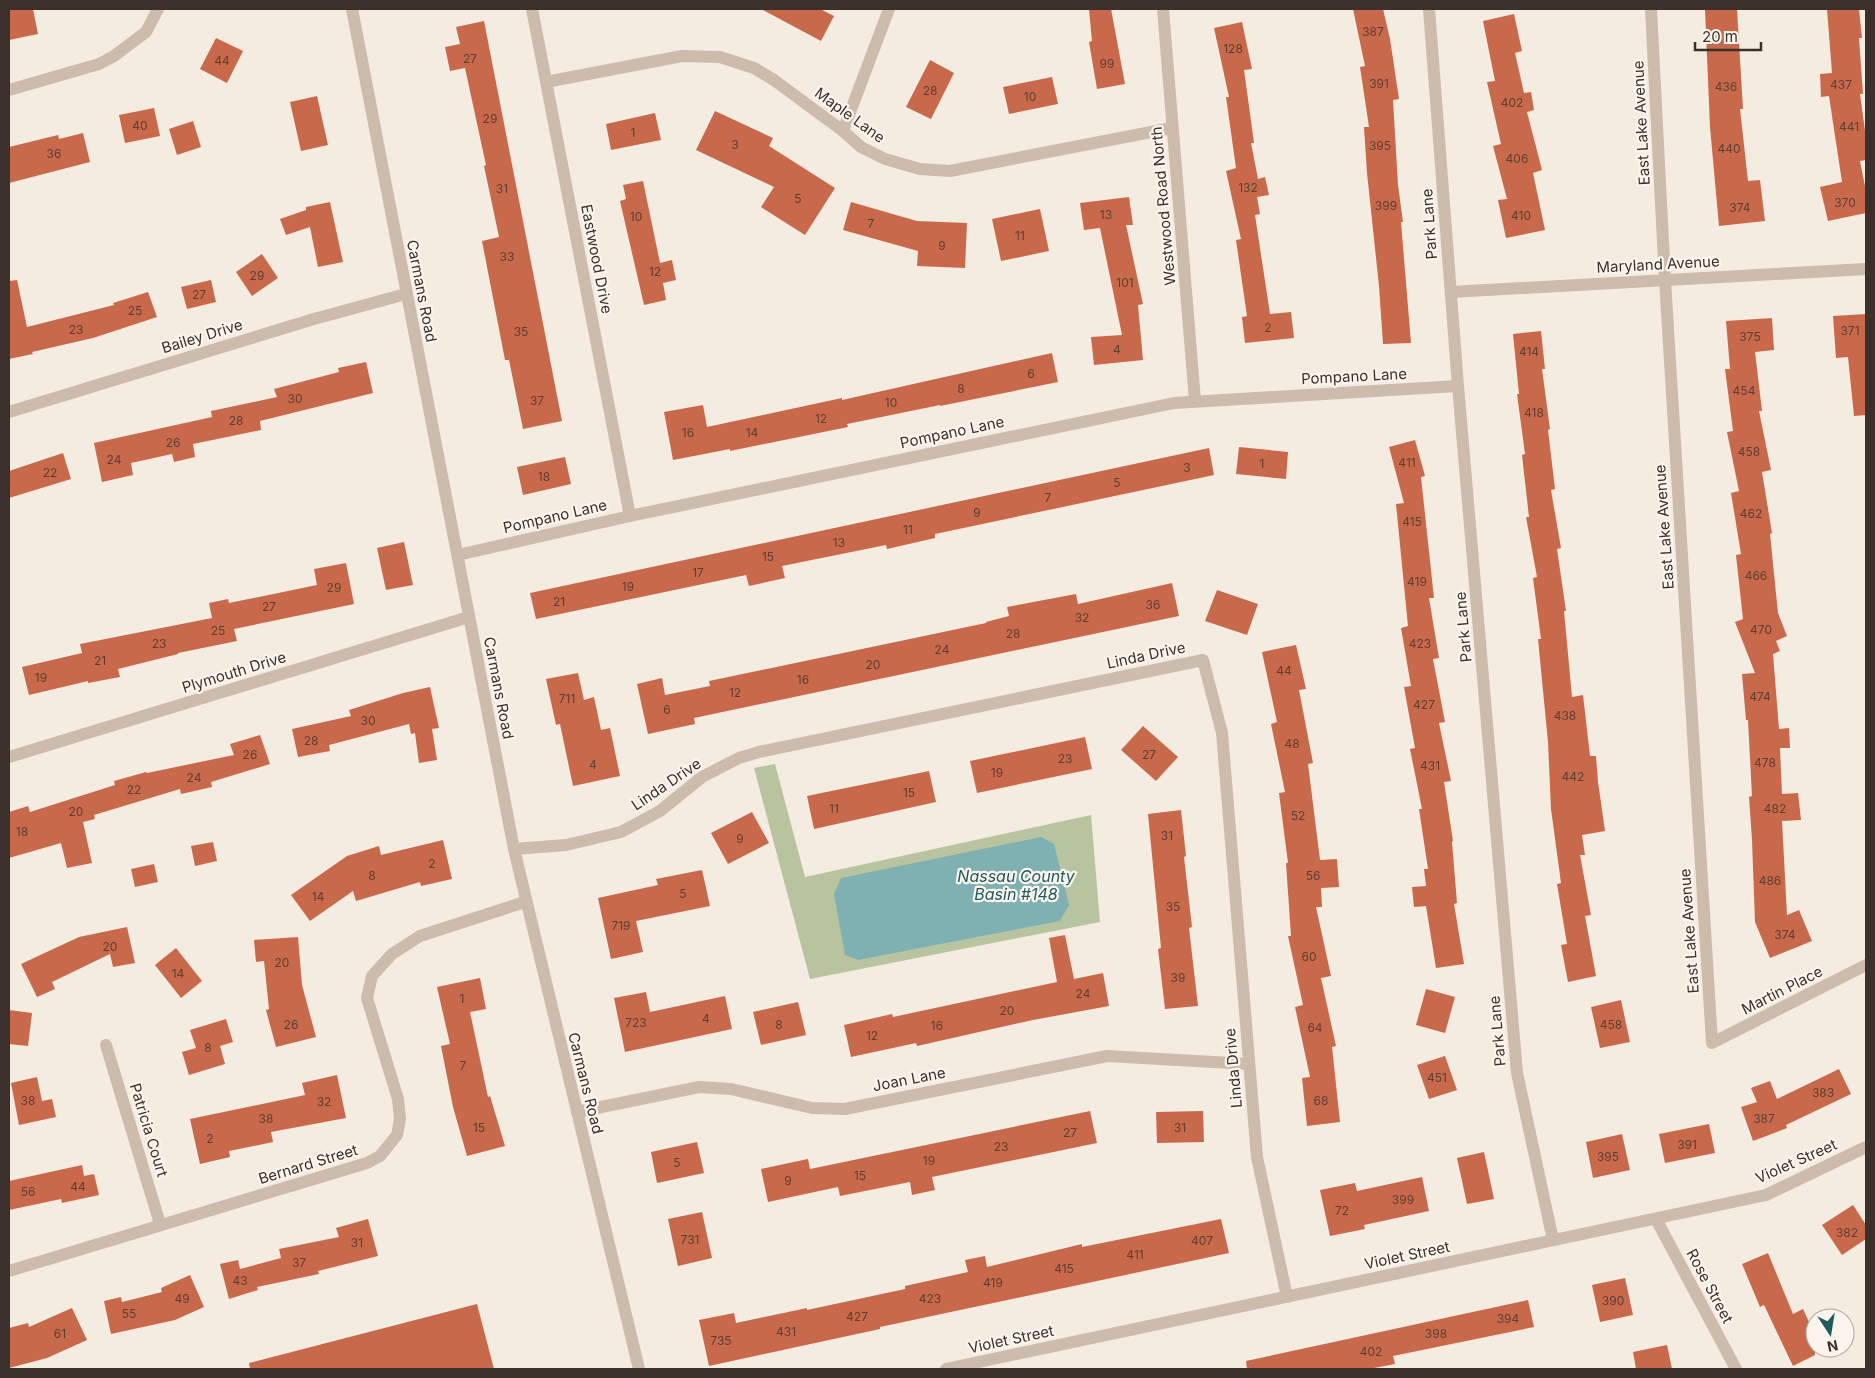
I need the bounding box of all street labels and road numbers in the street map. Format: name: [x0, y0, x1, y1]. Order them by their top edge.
street label: East Lake Avenue: [1628, 60, 1654, 186]
street label: Maple Lane: [811, 83, 889, 147]
street label: Westwood Road North: [1147, 126, 1179, 286]
street label: Park Lane: [1417, 188, 1441, 260]
street label: Eastwood Drive: [577, 203, 617, 315]
street label: Carmans Road: [403, 238, 441, 344]
street label: Maryland Avenue: [1596, 251, 1720, 277]
street label: Bailey Drive: [159, 315, 245, 357]
street label: Pompano Lane: [1301, 364, 1407, 388]
street label: Pompano Lane: [898, 412, 1006, 452]
street label: East Lake Avenue: [1650, 464, 1678, 590]
street label: Pompano Lane: [501, 495, 609, 537]
street label: Park Lane: [1450, 591, 1476, 663]
street label: Carmans Road: [480, 635, 518, 741]
street label: Linda Drive: [1105, 637, 1187, 673]
street label: Plymouth Drive: [180, 647, 288, 697]
street label: Linda Drive: [628, 754, 704, 814]
street label: East Lake Avenue: [1675, 868, 1703, 994]
street label: Martin Place: [1738, 961, 1826, 1019]
street label: Park Lane: [1484, 995, 1510, 1067]
street label: Linda Drive: [1220, 1027, 1246, 1109]
street label: Carmans Road: [564, 1030, 608, 1136]
street label: Joan Lane: [871, 1063, 947, 1095]
street label: Patricia Court: [126, 1081, 172, 1179]
street label: Violet Street: [1752, 1135, 1840, 1187]
street label: Bernard Street: [256, 1140, 360, 1188]
street label: Violet Street: [1363, 1237, 1452, 1273]
street label: Rose Street: [1682, 1245, 1738, 1327]
street label: Violet Street: [967, 1321, 1056, 1357]

